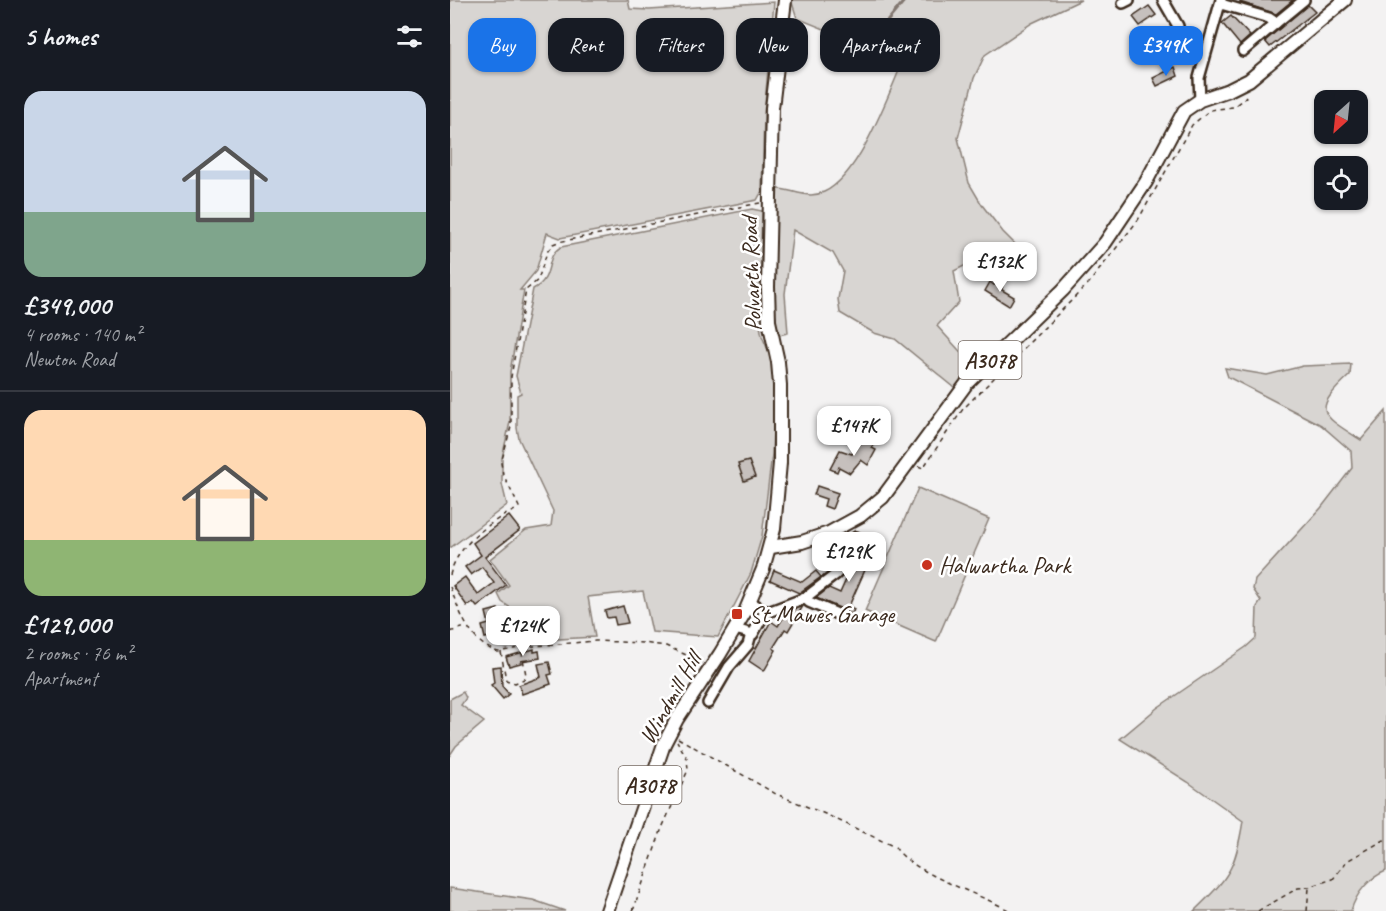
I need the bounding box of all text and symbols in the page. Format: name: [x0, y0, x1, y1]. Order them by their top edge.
chip: Buy: [468, 18, 536, 72]
chip: Rent: [548, 18, 624, 72]
chip: Filters: [636, 18, 724, 72]
chip: New: [736, 18, 808, 72]
chip: Apartment: [820, 18, 940, 72]
text: 5 homes: [24, 20, 97, 53]
icon: filters: [393, 20, 426, 53]
pin: £349K: [1124, 26, 1208, 77]
text: £349K: [1143, 33, 1189, 58]
north arrow: [1314, 90, 1368, 144]
map controls: [1314, 90, 1368, 210]
icon: home: [171, 130, 279, 238]
button: locate: [1314, 156, 1368, 210]
street label: Polvarth Road: [734, 213, 768, 332]
pin: £132K: [958, 242, 1042, 293]
text: £132K: [977, 249, 1023, 274]
text: £349,000: [24, 289, 111, 322]
text: 4 rooms · 140 m²: [24, 322, 141, 347]
road number: A3078: [958, 341, 1022, 379]
text: Newton Road: [24, 347, 115, 372]
pin: £147K: [812, 406, 896, 457]
text: £147K: [831, 413, 877, 438]
icon: home: [171, 449, 279, 557]
pin: £129K: [807, 532, 891, 583]
text: £129K: [826, 539, 872, 564]
place label: Halwartha Park: [939, 550, 1073, 580]
marker: Halwartha Park: [920, 558, 934, 572]
place label: St Mawes Garage: [749, 599, 896, 629]
pin: £124K: [481, 606, 565, 657]
marker: St Mawes Garage: [730, 607, 744, 621]
text: £129,000: [24, 608, 111, 641]
text: £124K: [500, 613, 546, 638]
text: 2 rooms · 76 m²: [24, 641, 132, 666]
street label: Windmill Hill: [632, 643, 710, 749]
text: Apartment: [24, 666, 97, 691]
road number: A3078: [618, 766, 682, 804]

